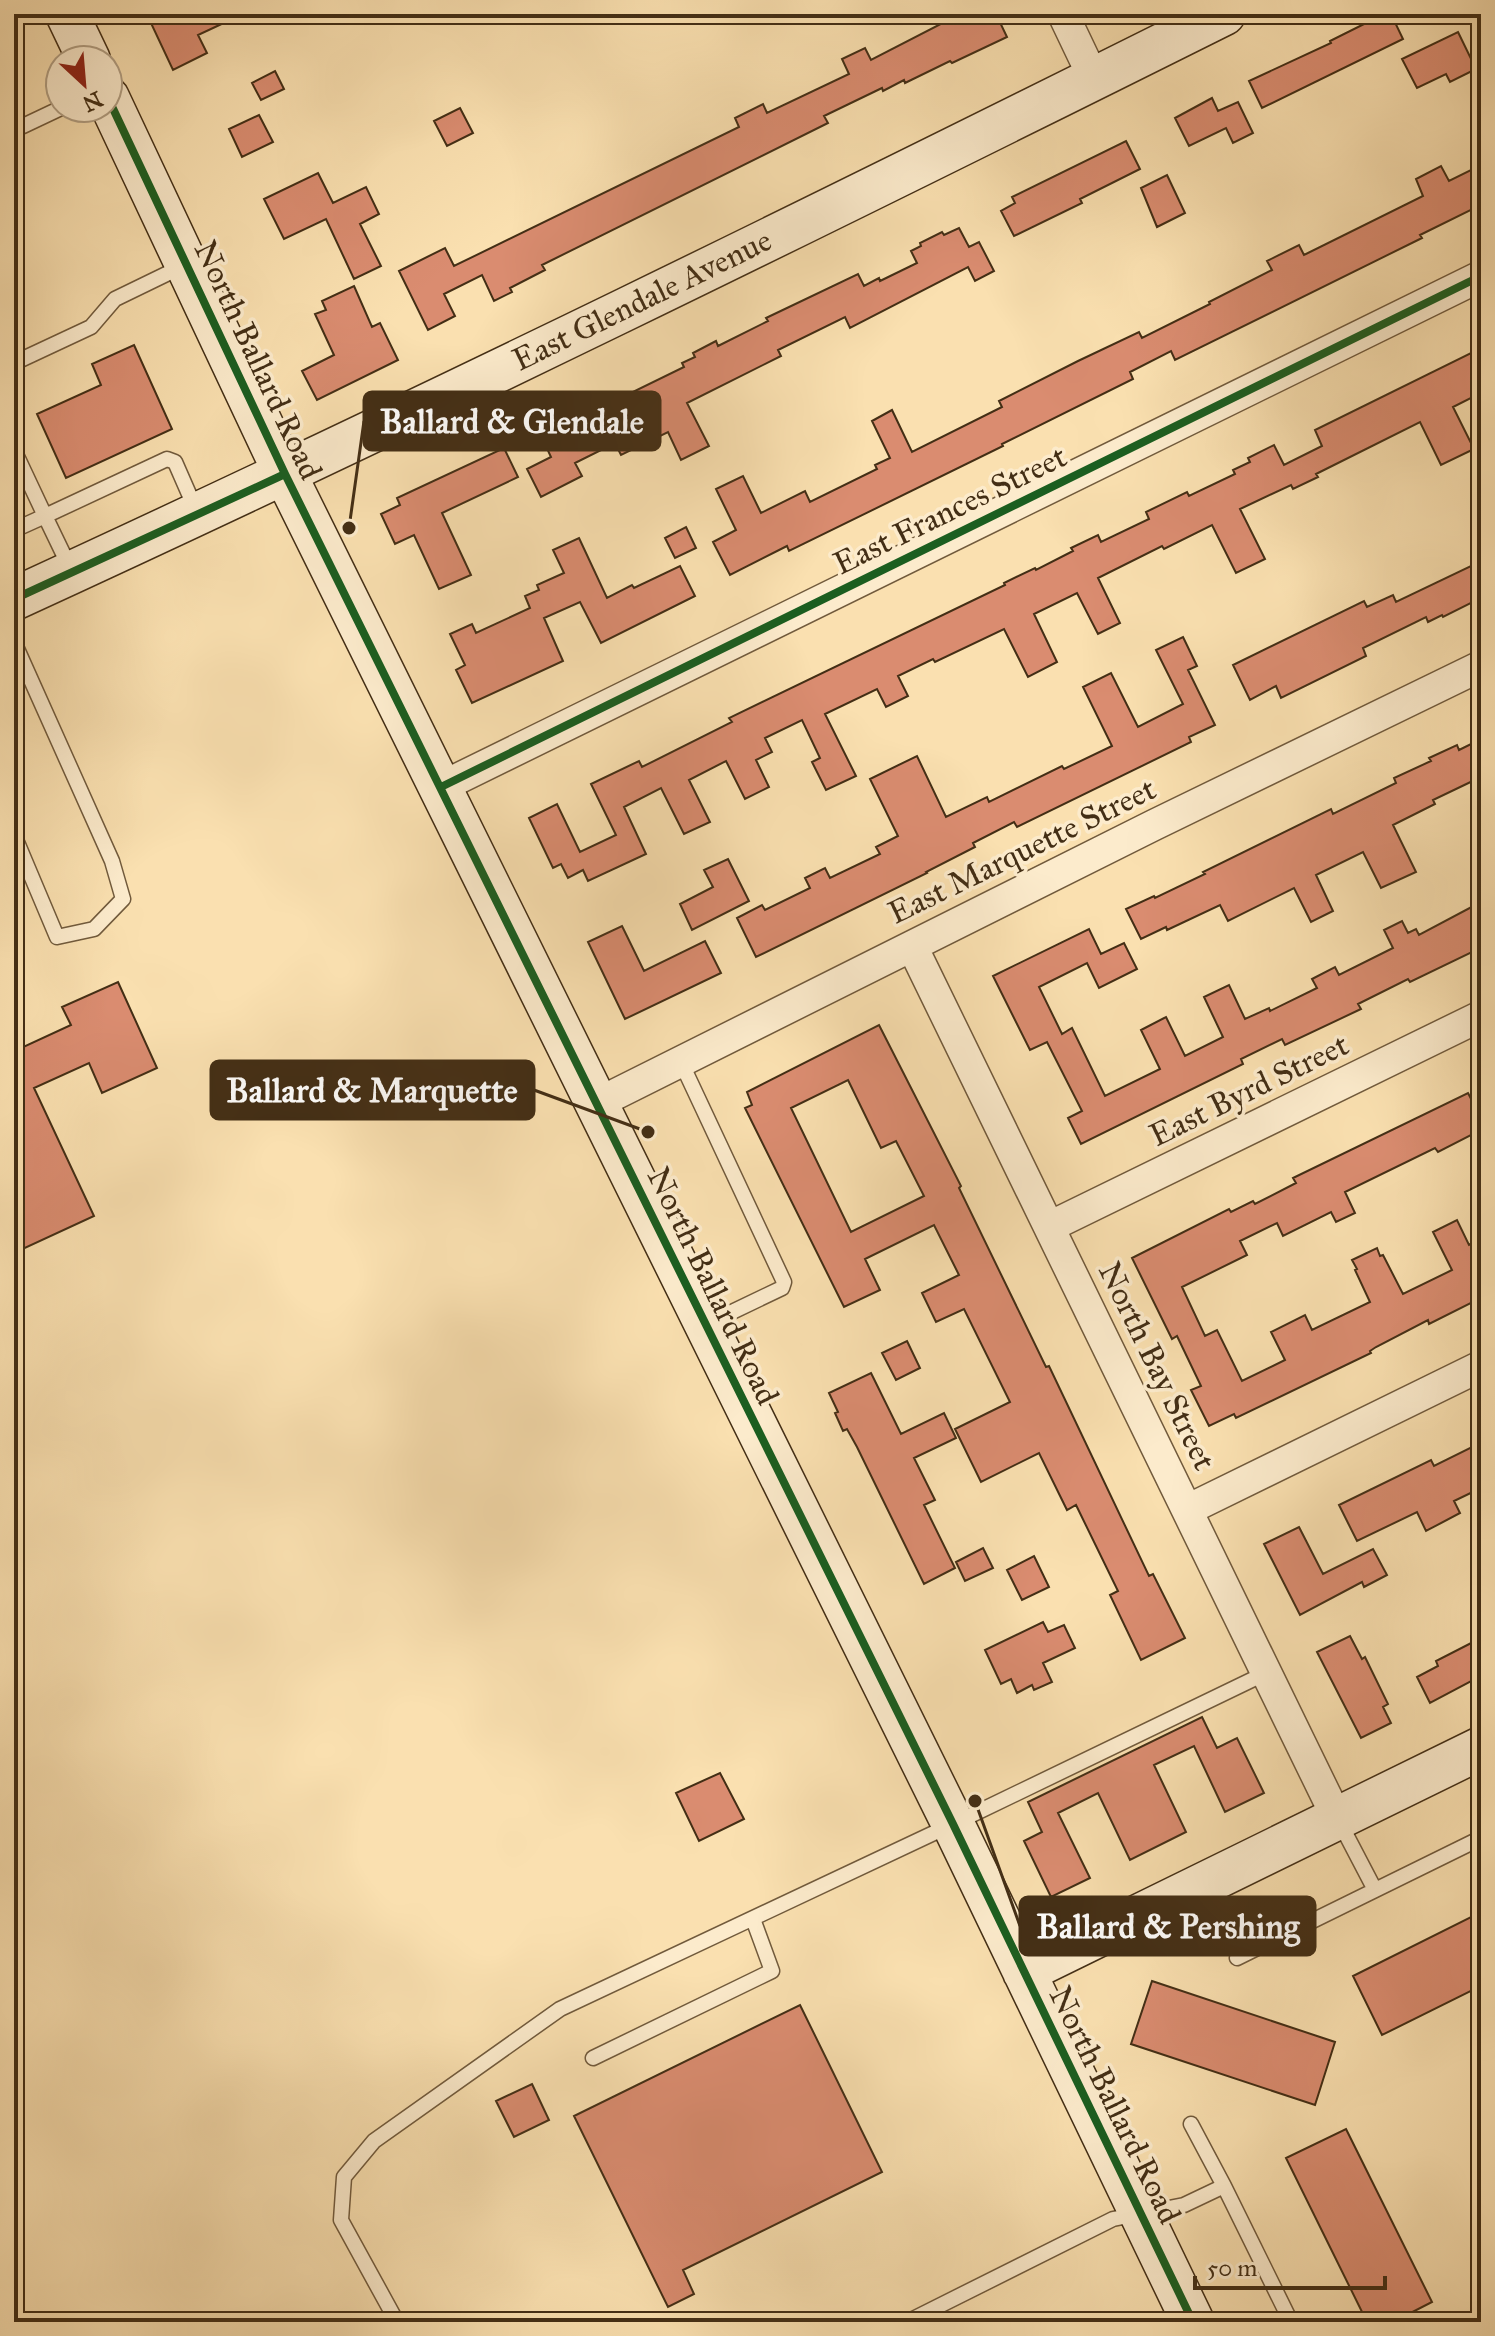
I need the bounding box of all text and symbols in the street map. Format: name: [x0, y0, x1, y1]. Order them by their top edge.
north arrow: [44, 44, 124, 124]
text: N: [78, 85, 107, 118]
street label: East Glendale Avenue: [506, 220, 778, 380]
street label: North Ballard Road: [186, 234, 330, 486]
callout: Ballard & Glendale: [364, 392, 660, 450]
text: Ballard & Glendale: [380, 401, 644, 442]
street label: East Frances Street: [827, 437, 1073, 583]
street label: East Marquette Street: [882, 769, 1162, 933]
street label: East Byrd Street: [1143, 1025, 1355, 1155]
callout: Ballard & Marquette: [211, 1061, 534, 1119]
text: Ballard & Marquette: [226, 1070, 518, 1111]
street label: North Ballard Road: [639, 1161, 787, 1411]
street label: North Bay Street: [1090, 1256, 1224, 1476]
callout: Ballard & Pershing: [1020, 1897, 1315, 1955]
text: Ballard & Pershing: [1036, 1906, 1301, 1947]
street label: North Ballard Road: [1041, 1980, 1189, 2230]
scale bar: [1195, 2240, 1385, 2290]
text: 50 m: [1207, 2253, 1257, 2283]

